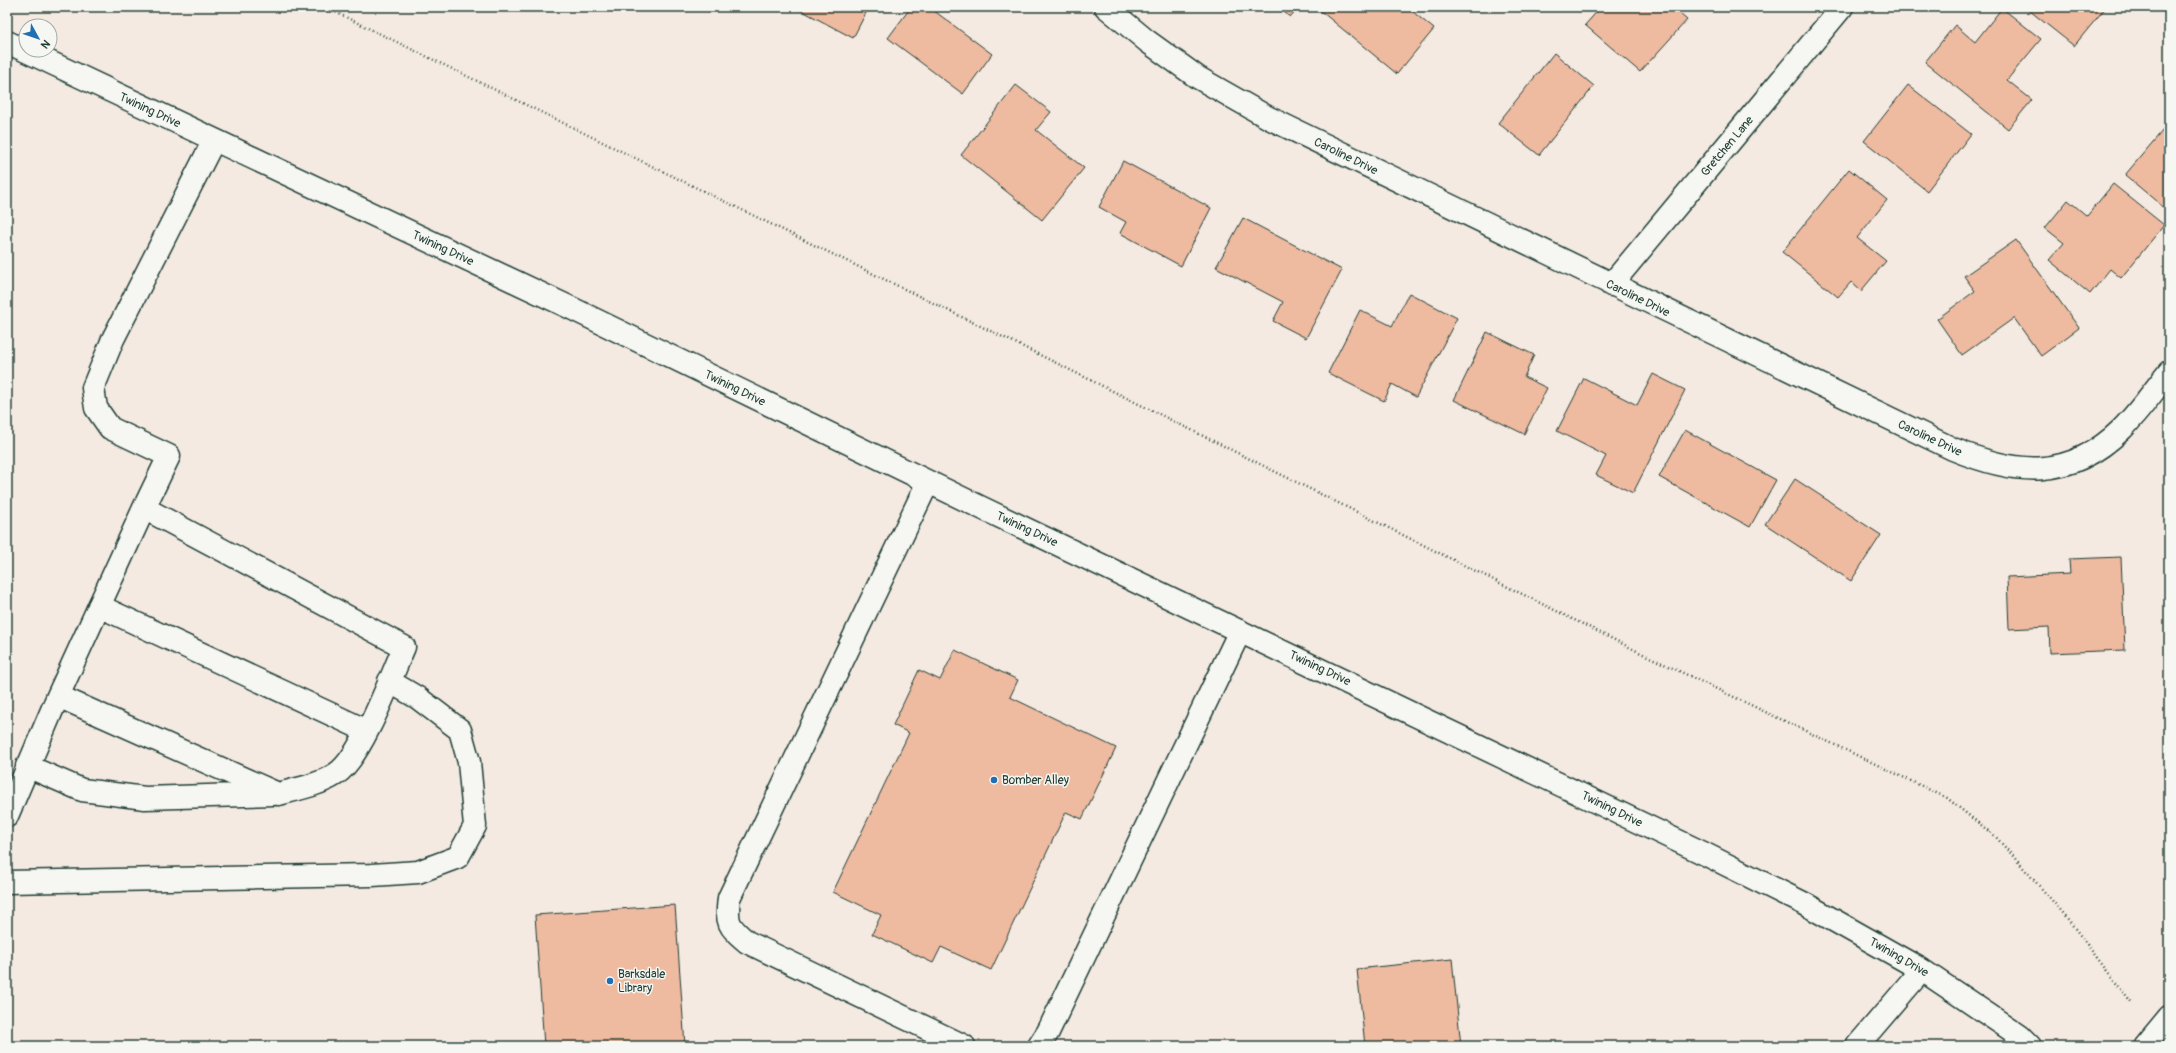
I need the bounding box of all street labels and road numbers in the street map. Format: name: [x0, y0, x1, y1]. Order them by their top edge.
street label: Twining Drive: [117, 90, 183, 131]
street label: Gretchen Lane: [1698, 113, 1757, 180]
street label: Caroline Drive: [1311, 135, 1380, 178]
street label: Twining Drive: [410, 228, 476, 269]
street label: Caroline Drive: [1603, 277, 1672, 320]
street label: Twining Drive: [702, 367, 768, 410]
street label: Caroline Drive: [1895, 417, 1964, 460]
street label: Twining Drive: [994, 509, 1060, 550]
street label: Twining Drive: [1287, 648, 1353, 689]
street label: Twining Drive: [1579, 788, 1645, 831]
street label: Twining Drive: [1866, 934, 1931, 981]

